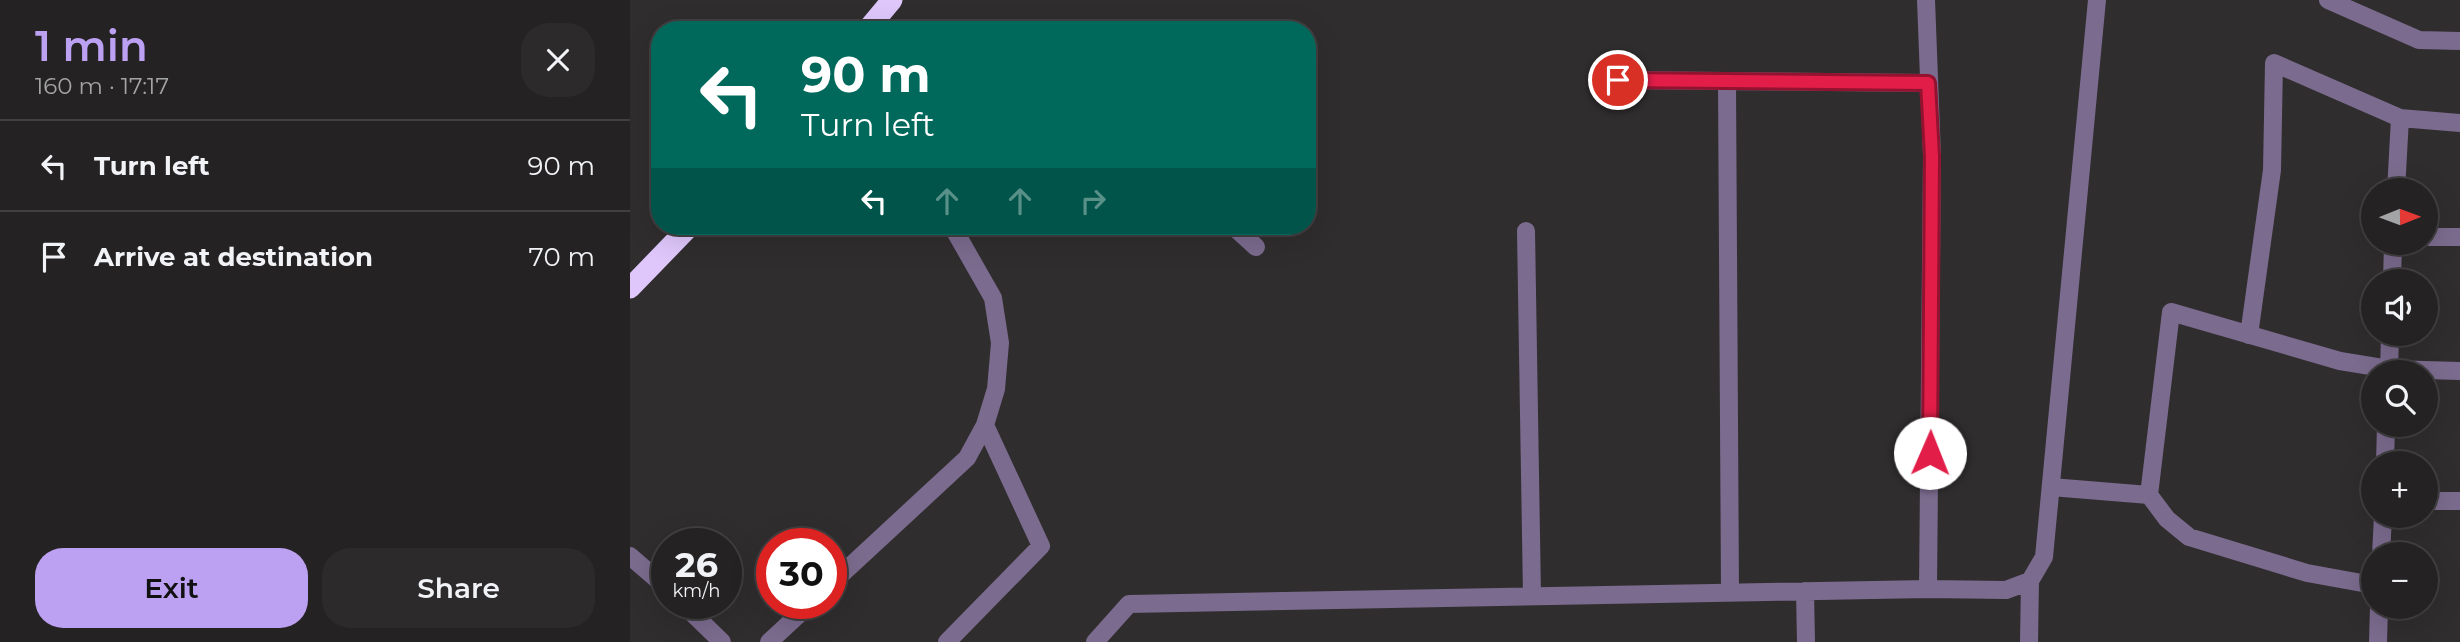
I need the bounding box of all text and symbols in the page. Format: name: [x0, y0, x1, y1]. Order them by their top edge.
text: 1 min: [35, 20, 148, 72]
button: close: [521, 23, 595, 97]
text: 90 m: [801, 45, 931, 104]
icon: left: [686, 49, 777, 140]
pin: [1588, 50, 1648, 110]
icon: arrive: [1599, 61, 1637, 99]
text: 160 m · 17:17: [35, 72, 169, 100]
text: Turn left: [801, 105, 935, 144]
icon: left: [35, 147, 73, 185]
text: Turn left: [94, 150, 210, 182]
text: 90 m: [528, 150, 595, 182]
north arrow: [2361, 178, 2438, 256]
map controls: [2361, 178, 2438, 619]
icon: left: [855, 182, 893, 220]
icon: ahead: [928, 182, 966, 220]
icon: ahead: [1001, 182, 1039, 220]
icon: right: [1074, 182, 1112, 220]
icon: arrive: [35, 238, 73, 276]
text: Arrive at destination: [94, 241, 373, 273]
text: 70 m: [529, 241, 595, 273]
button: sound: [2361, 269, 2438, 346]
button: search: [2361, 360, 2438, 437]
position arrow: [1893, 416, 1967, 490]
button: +: [2361, 451, 2438, 528]
speed limit sign: 30: [756, 528, 847, 619]
button: −: [2361, 542, 2438, 619]
text: 26: [675, 543, 718, 586]
button: Exit: [35, 548, 308, 628]
button: Share: [322, 548, 595, 628]
text: km/h: [672, 580, 721, 602]

